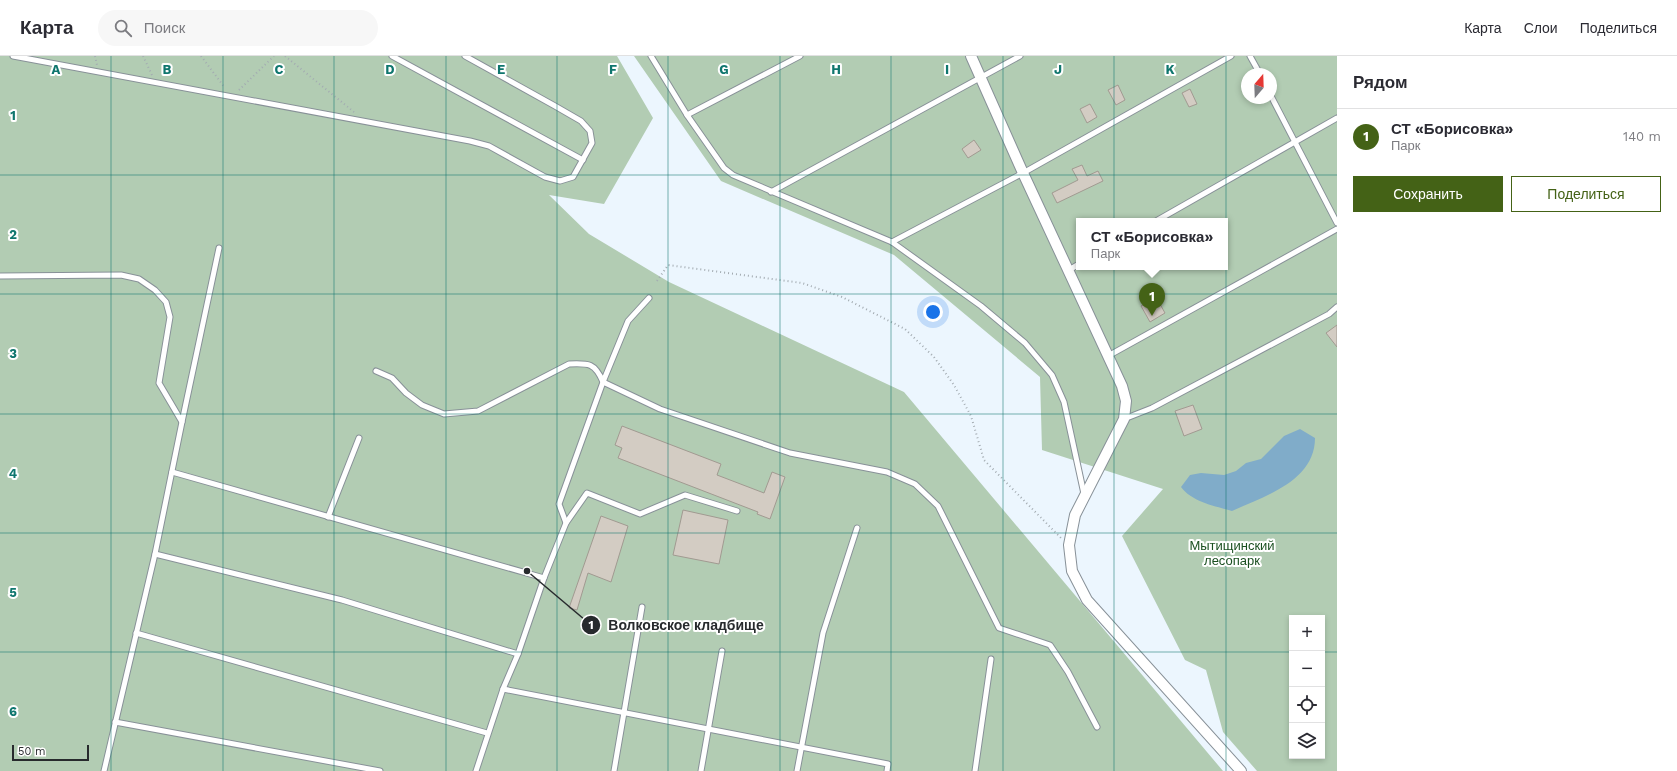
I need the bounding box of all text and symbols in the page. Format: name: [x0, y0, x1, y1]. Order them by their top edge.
search box: [98, 10, 378, 46]
text: Карта: [20, 16, 74, 39]
icon: search: [112, 17, 134, 39]
text: Поиск: [144, 19, 185, 37]
text: Карта: [1464, 20, 1502, 36]
text: Слои: [1524, 20, 1558, 36]
text: Поделиться: [1580, 20, 1657, 36]
text: A: [52, 62, 61, 77]
text: B: [163, 62, 172, 77]
text: C: [275, 62, 284, 77]
text: D: [385, 62, 395, 77]
text: E: [497, 62, 505, 77]
text: F: [609, 62, 617, 77]
text: G: [719, 62, 729, 77]
text: H: [831, 62, 841, 77]
text: I: [945, 62, 949, 77]
text: J: [1054, 62, 1062, 77]
text: K: [1165, 62, 1175, 77]
north arrow: [1241, 68, 1277, 104]
text: Рядом: [1353, 72, 1408, 92]
text: 1: [10, 108, 16, 123]
text: СТ «Борисовка»: [1391, 120, 1513, 138]
text: 1: [1363, 129, 1369, 144]
text: 140 m: [1623, 129, 1661, 144]
text: Парк: [1391, 138, 1421, 153]
button: Сохранить: [1353, 176, 1503, 212]
button: Поделиться: [1511, 176, 1661, 212]
popup: [1076, 218, 1228, 270]
text: 2: [9, 227, 17, 242]
text: СТ «Борисовка»: [1091, 228, 1213, 246]
text: Парк: [1091, 246, 1120, 261]
pin: 1: [1139, 283, 1165, 316]
your location: [923, 302, 943, 322]
text: 3: [9, 346, 17, 361]
text: 4: [9, 466, 18, 481]
park label: Мытищинский лесопарк: [1189, 538, 1275, 568]
text: 5: [9, 585, 17, 600]
callout: Волковское кладбище: [581, 612, 772, 638]
map controls: [1289, 615, 1325, 759]
button: +: [1289, 615, 1325, 651]
text: Волковское кладбище: [608, 617, 764, 633]
text: 1: [588, 618, 594, 632]
button: −: [1289, 651, 1325, 687]
button: locate: [1289, 687, 1325, 723]
text: 6: [9, 704, 17, 719]
button: layers: [1289, 723, 1325, 759]
scale bar: [12, 743, 89, 762]
text: 50 m: [18, 745, 45, 758]

